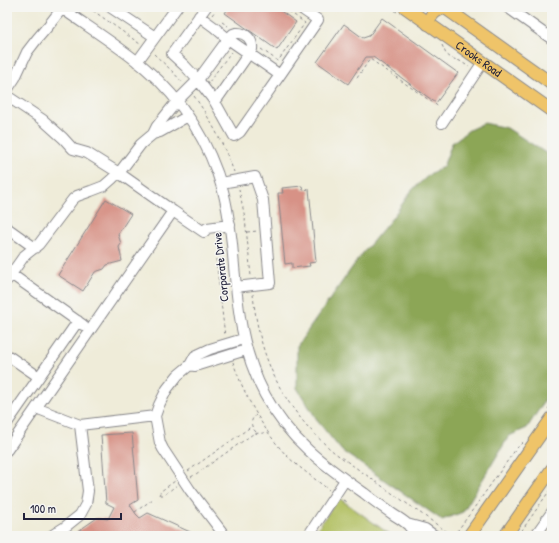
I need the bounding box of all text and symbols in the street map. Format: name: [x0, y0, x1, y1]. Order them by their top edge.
street label: Crooks Road: [452, 36, 506, 81]
street label: Corporate Drive: [208, 231, 233, 303]
scale bar: [24, 495, 121, 521]
text: 100 m: [30, 500, 56, 517]

